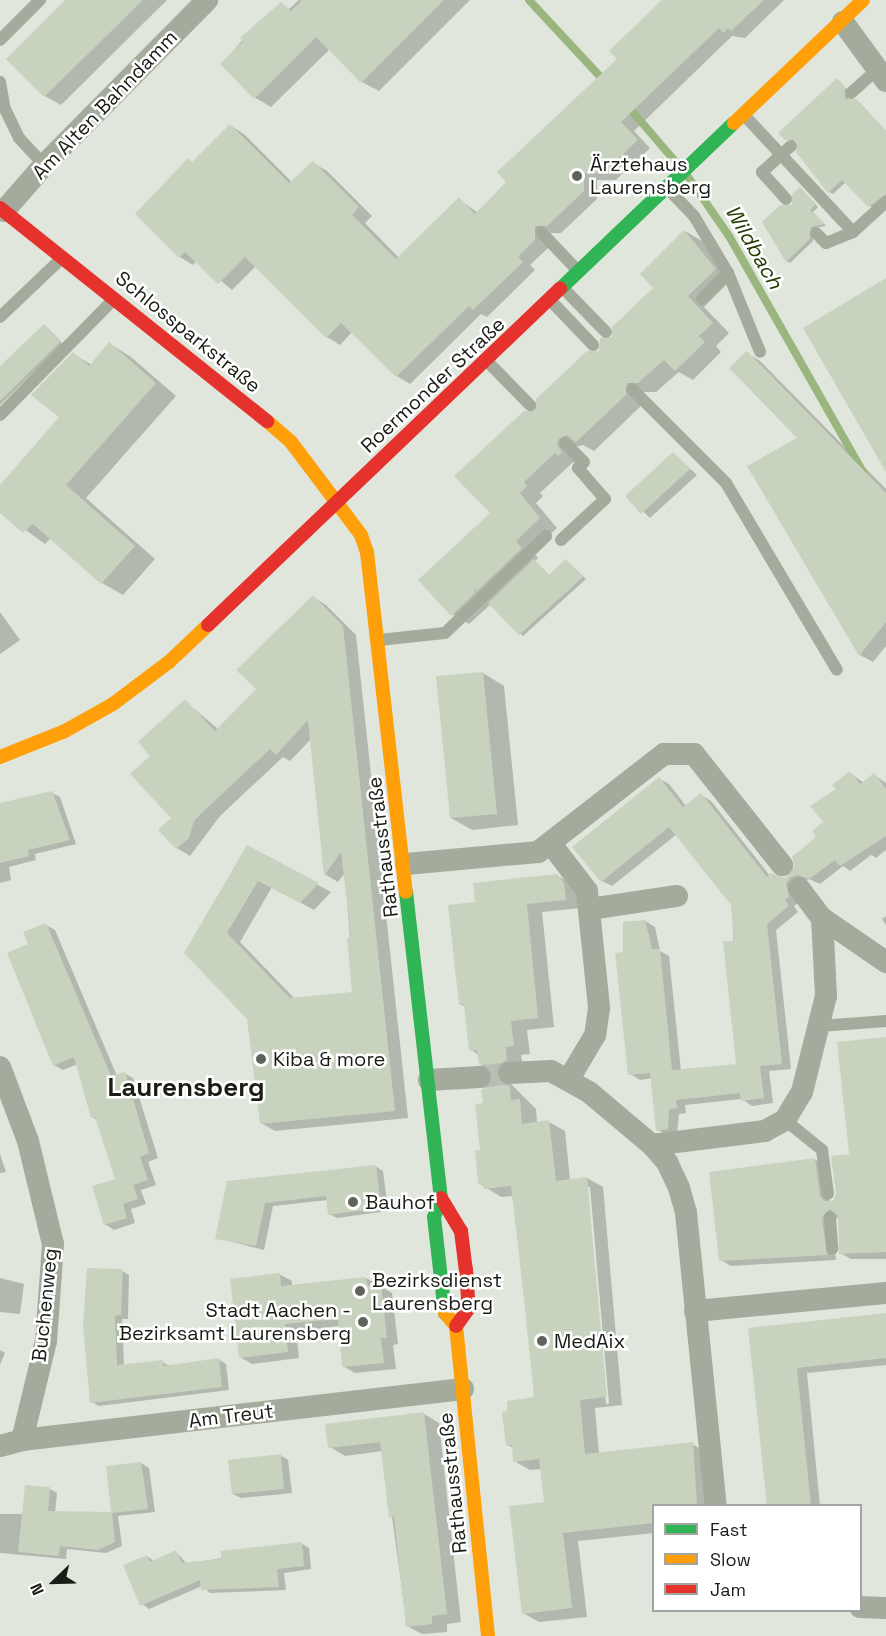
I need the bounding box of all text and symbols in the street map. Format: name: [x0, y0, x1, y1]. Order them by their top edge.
street label: Am Alten Bahndamm: [27, 25, 183, 185]
place label: Ärztehaus Laurensberg: [590, 152, 711, 199]
marker: Ärztehaus Laurensberg: [568, 167, 586, 185]
water label: Wildbach: [720, 200, 788, 294]
street label: Schlossparkstraße: [111, 266, 265, 398]
street label: Roermonder Straße: [356, 312, 510, 458]
street label: Rathausstraße: [362, 775, 404, 919]
place label: Kiba & more: [273, 1047, 385, 1071]
marker: Kiba & more: [254, 1052, 268, 1066]
district label: Laurensberg: [107, 1072, 265, 1104]
place label: Bauhof: [365, 1190, 435, 1214]
marker: Bauhof: [346, 1195, 360, 1209]
street label: Buchenweg: [27, 1247, 63, 1363]
place label: Bezirksdienst Laurensberg: [372, 1268, 502, 1315]
marker: Bezirksdienst Laurensberg: [353, 1284, 367, 1298]
place label: Stadt Aachen - Bezirksamt Laurensberg: [119, 1298, 351, 1345]
marker: Stadt Aachen - Bezirksamt Laurensberg: [356, 1315, 370, 1329]
place label: MedAix: [554, 1329, 625, 1353]
marker: MedAix: [535, 1334, 549, 1348]
street label: Am Treut: [187, 1399, 275, 1433]
street label: Rathausstraße: [434, 1411, 472, 1555]
legend: [652, 1504, 862, 1612]
text: Fast: [710, 1518, 747, 1541]
text: Slow: [710, 1548, 751, 1571]
north arrow: [24, 1552, 84, 1612]
text: Jam: [710, 1578, 746, 1601]
text: N: [25, 1580, 49, 1598]

